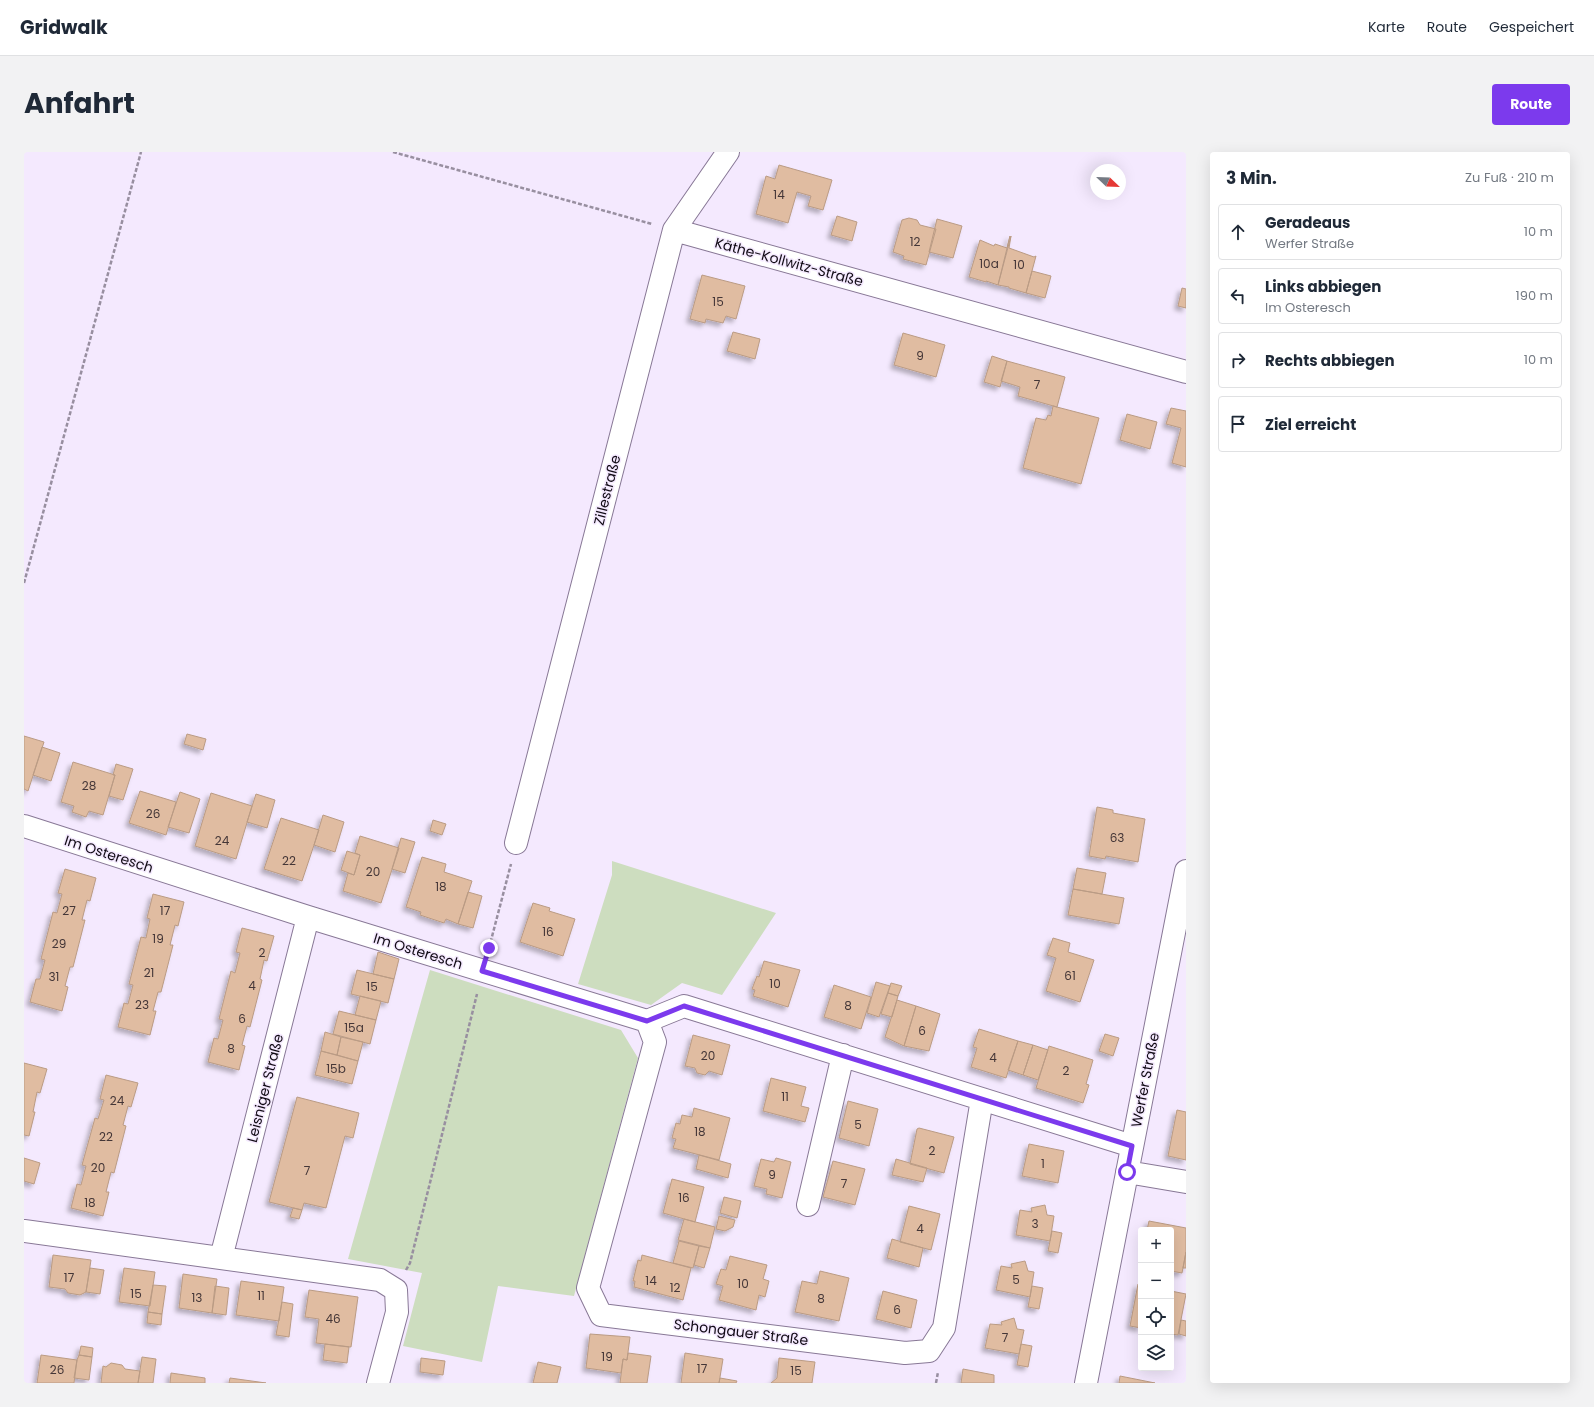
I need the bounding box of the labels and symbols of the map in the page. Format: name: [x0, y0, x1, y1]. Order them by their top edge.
north arrow: [1090, 164, 1126, 200]
house number: 14: [773, 186, 785, 203]
street label: Käthe-Kollwitz-Straße: [713, 233, 866, 292]
house number: 12: [910, 233, 920, 250]
house number: 10a: [979, 255, 999, 272]
house number: 10: [1013, 256, 1025, 273]
house number: 15: [712, 293, 724, 310]
house number: 9: [916, 347, 924, 364]
house number: 7: [1034, 376, 1041, 393]
street label: Zillestraße: [589, 452, 625, 527]
house number: 28: [82, 777, 96, 794]
house number: 26: [146, 805, 160, 822]
house number: 63: [1110, 829, 1124, 846]
street label: Im Osteresch: [62, 830, 156, 878]
house number: 24: [215, 832, 230, 849]
house number: 22: [282, 852, 296, 869]
house number: 20: [366, 863, 380, 880]
house number: 18: [435, 878, 447, 895]
house number: 27: [62, 902, 76, 919]
house number: 17: [160, 902, 171, 919]
house number: 16: [542, 923, 554, 940]
street label: Im Osteresch: [371, 928, 465, 974]
house number: 19: [152, 930, 164, 947]
house number: 29: [52, 935, 66, 952]
route end: [480, 939, 498, 957]
house number: 2: [259, 944, 266, 961]
house number: 21: [144, 964, 154, 981]
house number: 61: [1064, 967, 1076, 984]
house number: 31: [49, 968, 59, 985]
house number: 10: [769, 975, 781, 992]
house number: 4: [248, 977, 256, 994]
house number: 15: [366, 978, 378, 995]
house number: 23: [135, 996, 149, 1013]
house number: 8: [844, 997, 852, 1014]
house number: 6: [238, 1010, 246, 1027]
house number: 15a: [344, 1019, 364, 1036]
house number: 6: [918, 1022, 926, 1039]
street label: Leisniger Straße: [242, 1031, 288, 1144]
street label: Werfer Straße: [1126, 1031, 1164, 1129]
house number: 8: [227, 1040, 235, 1057]
house number: 20: [701, 1047, 715, 1064]
house number: 4: [989, 1049, 997, 1066]
house number: 15b: [326, 1060, 346, 1077]
house number: 2: [1063, 1062, 1070, 1079]
house number: 11: [781, 1088, 789, 1105]
house number: 24: [110, 1092, 125, 1109]
house number: 5: [854, 1116, 862, 1133]
house number: 18: [694, 1123, 706, 1140]
house number: 22: [99, 1128, 113, 1145]
house number: 2: [929, 1142, 936, 1159]
house number: 1: [1041, 1155, 1045, 1172]
house number: 20: [91, 1159, 105, 1176]
house number: 7: [304, 1162, 311, 1179]
route start: [1118, 1163, 1136, 1181]
house number: 9: [768, 1166, 776, 1183]
house number: 7: [841, 1175, 848, 1192]
house number: 16: [678, 1189, 690, 1206]
house number: 18: [84, 1194, 96, 1211]
house number: 3: [1031, 1215, 1039, 1232]
house number: 4: [916, 1220, 924, 1237]
house number: 17: [64, 1269, 75, 1286]
house number: 5: [1012, 1271, 1020, 1288]
house number: 14: [645, 1272, 657, 1289]
house number: 10: [737, 1275, 749, 1292]
house number: 12: [670, 1279, 680, 1296]
house number: 15: [130, 1285, 142, 1302]
house number: 11: [257, 1287, 265, 1304]
house number: 13: [192, 1289, 202, 1306]
house number: 8: [817, 1290, 825, 1307]
house number: 6: [893, 1301, 901, 1318]
house number: 46: [325, 1310, 341, 1327]
street label: Schongauer Straße: [673, 1314, 810, 1350]
house number: 7: [1002, 1329, 1009, 1346]
house number: 19: [601, 1348, 613, 1365]
house number: 17: [697, 1360, 708, 1377]
house number: 26: [50, 1361, 64, 1378]
house number: 15: [790, 1362, 802, 1379]

